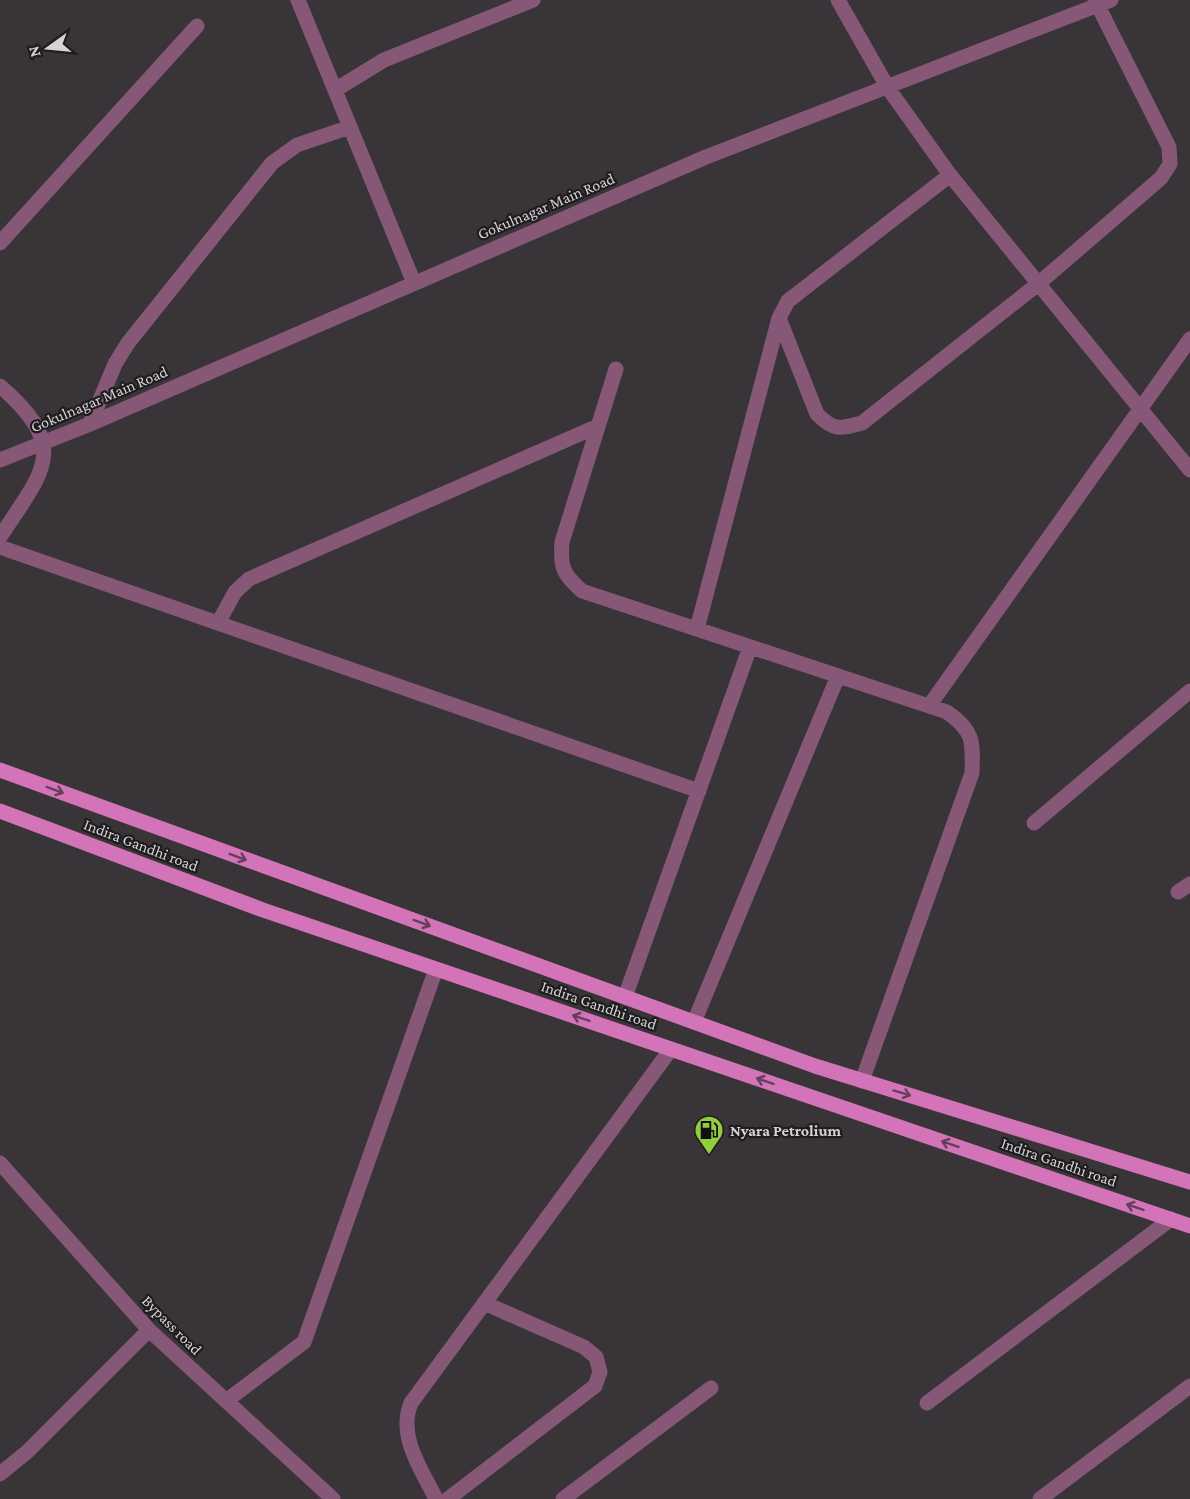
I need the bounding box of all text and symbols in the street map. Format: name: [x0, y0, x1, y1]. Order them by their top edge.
north arrow: [18, 18, 78, 78]
text: N: [24, 44, 44, 59]
street label: Gokulnagar Main Road: [475, 169, 618, 243]
street label: Gokulnagar Main Road: [28, 362, 171, 436]
one-way arrow: [45, 786, 64, 797]
street label: Indira Gandhi road: [81, 815, 201, 875]
one-way arrow: [228, 852, 247, 863]
one-way arrow: [412, 918, 431, 929]
street label: Indira Gandhi road: [539, 977, 660, 1033]
one-way arrow: [572, 1012, 591, 1023]
one-way arrow: [756, 1075, 775, 1086]
one-way arrow: [892, 1088, 911, 1099]
fuel station icon: Nyara Petrolium: [693, 1114, 725, 1156]
place label: Nyara Petrolium: [730, 1122, 841, 1139]
street label: Indira Gandhi road: [999, 1134, 1120, 1190]
one-way arrow: [941, 1138, 960, 1149]
one-way arrow: [1126, 1200, 1145, 1211]
street label: Bypass road: [138, 1292, 206, 1359]

